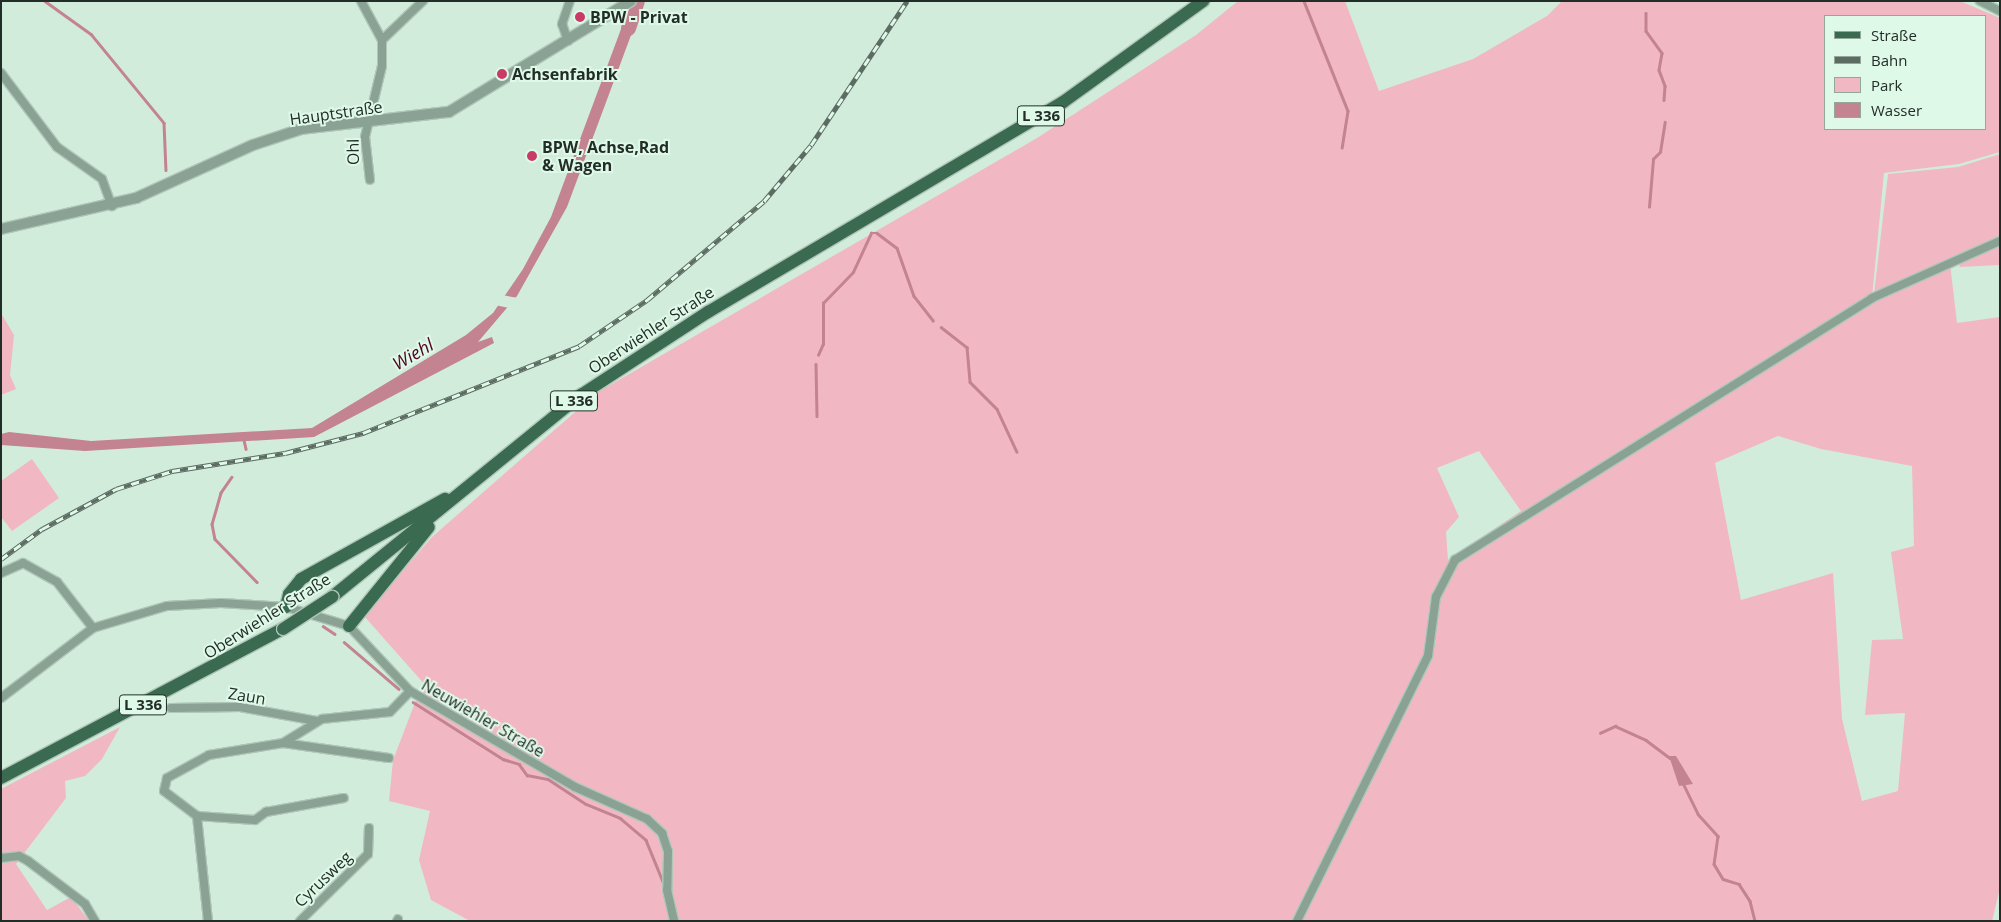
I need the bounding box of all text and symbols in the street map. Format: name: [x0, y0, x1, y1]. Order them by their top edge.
place label: BPW - Privat: [590, 7, 688, 27]
marker: BPW - Privat: [574, 11, 586, 23]
legend: [1824, 15, 1986, 130]
text: Straße: [1871, 25, 1917, 45]
text: Bahn: [1871, 50, 1907, 70]
place label: Achsenfabrik: [512, 64, 618, 84]
marker: Achsenfabrik: [496, 68, 508, 80]
text: Park: [1871, 75, 1902, 95]
street label: Hauptstraße: [288, 97, 384, 129]
text: Wasser: [1871, 100, 1922, 120]
road number: L 336: [1016, 104, 1066, 128]
place label: BPW, Achse,Rad & Wagen: [542, 137, 669, 175]
street label: Ohl: [343, 139, 363, 165]
marker: BPW, Achse,Rad & Wagen: [526, 150, 538, 162]
street label: Oberwiehler Straße: [585, 282, 717, 378]
water label: Wiehl: [389, 334, 437, 374]
road number: L 336: [549, 388, 599, 414]
street label: Oberwiehler Straße: [200, 569, 334, 663]
street label: Neuwiehler Straße: [418, 675, 548, 761]
street label: Zaun: [227, 684, 267, 708]
road number: L 336: [118, 692, 168, 718]
street label: Cyrusweg: [290, 847, 356, 911]

